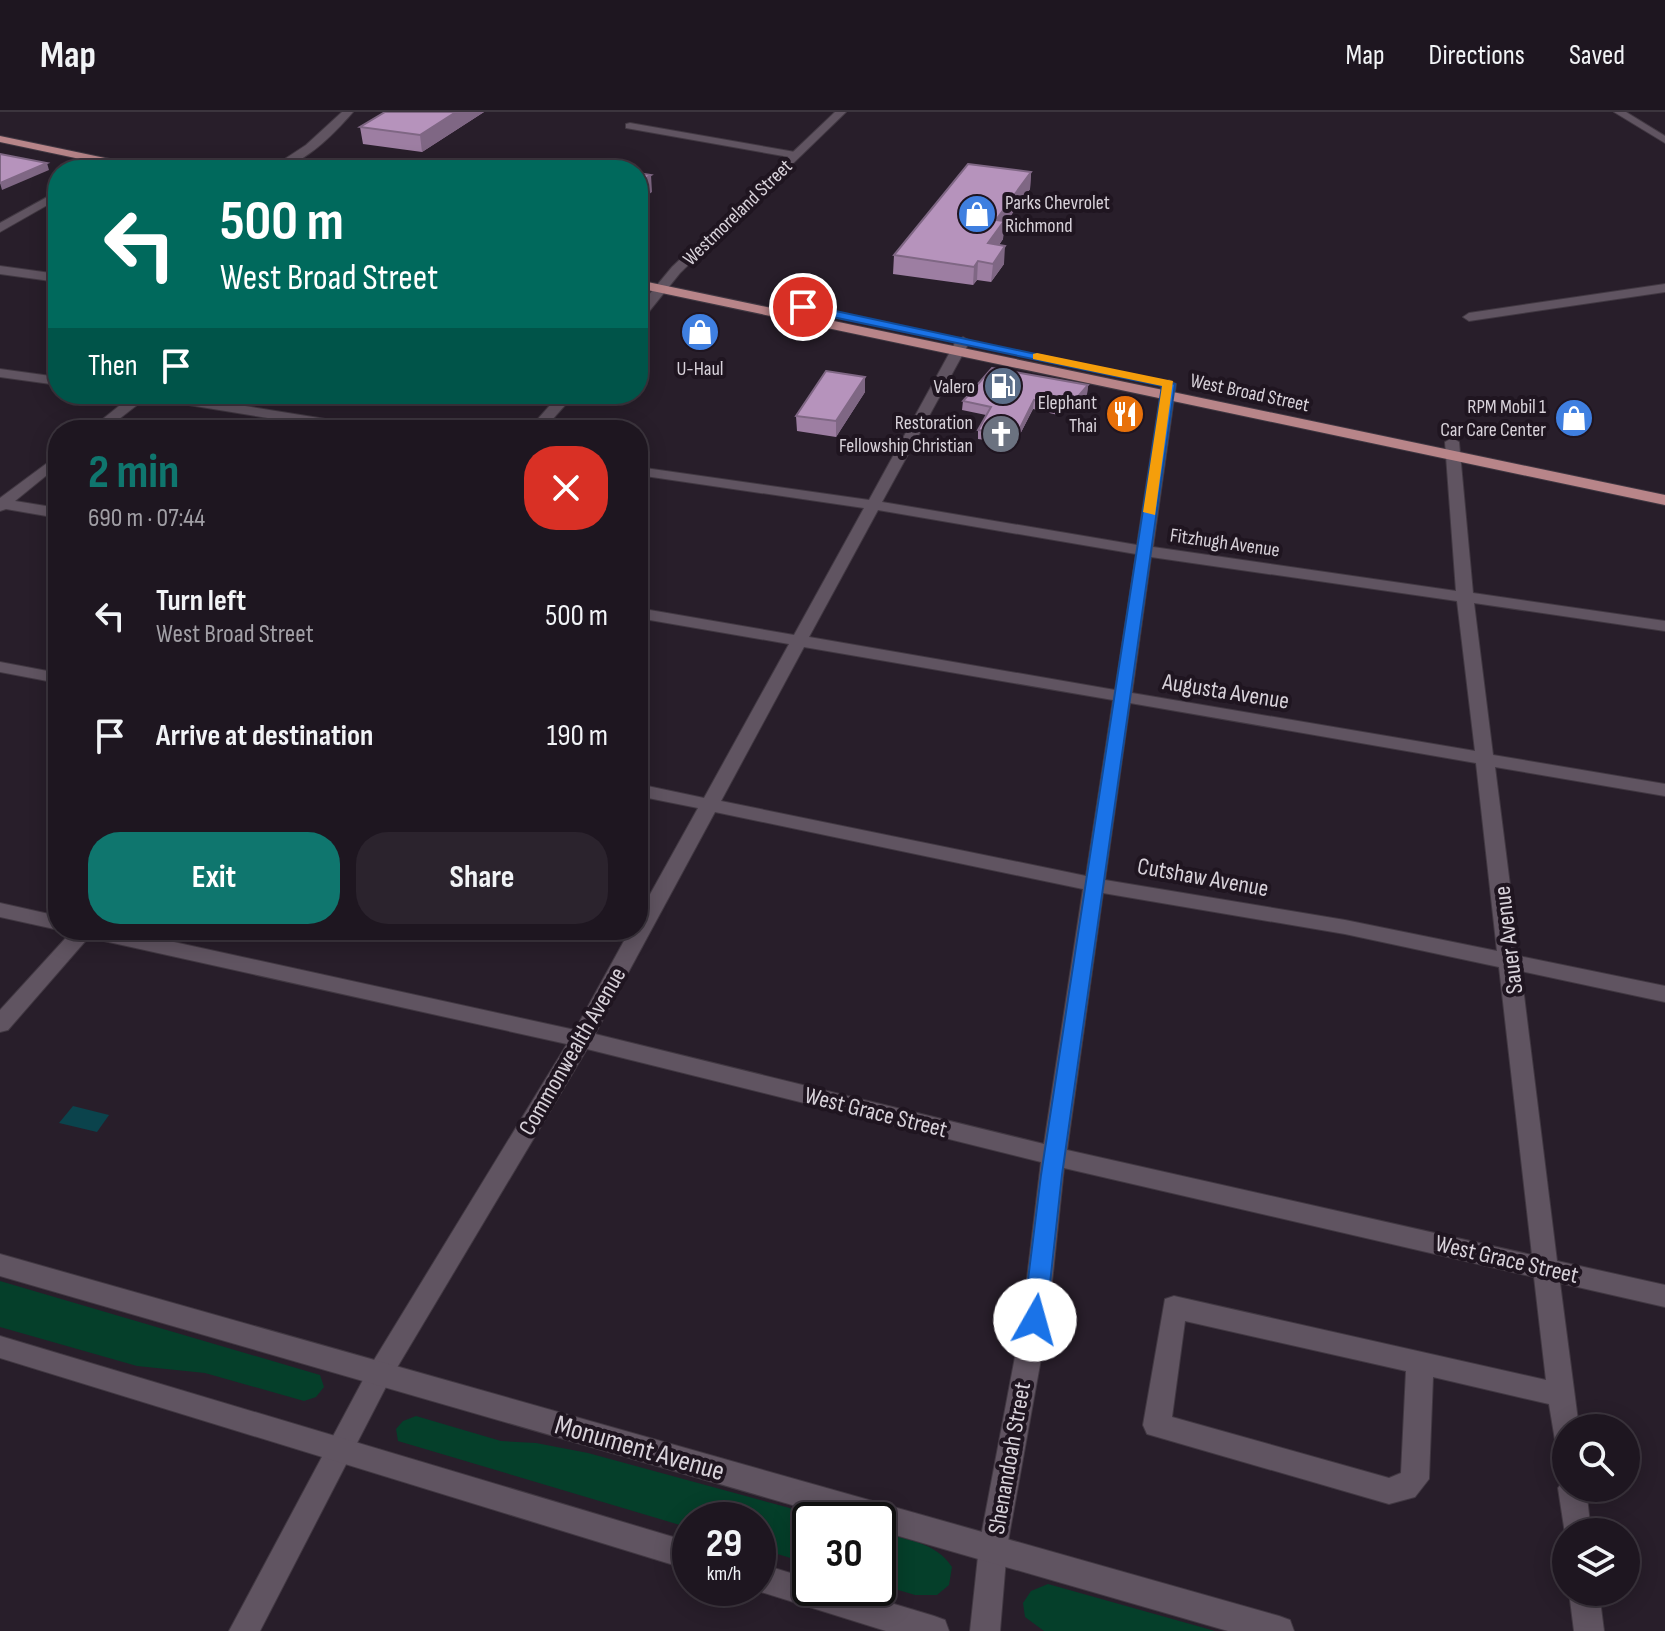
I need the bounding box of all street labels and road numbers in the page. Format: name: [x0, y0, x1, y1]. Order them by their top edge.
street label: Westmoreland Street: [678, 155, 797, 271]
street label: West Broad Street: [1188, 369, 1312, 417]
street label: Fitzhugh Avenue: [1168, 523, 1281, 563]
street label: Augusta Avenue: [1160, 667, 1291, 716]
street label: Cutshaw Avenue: [1135, 852, 1271, 903]
street label: Sauer Avenue: [1487, 884, 1530, 996]
street label: Commonwealth Avenue: [513, 962, 632, 1140]
street label: West Grace Street: [802, 1081, 950, 1144]
street label: West Grace Street: [1432, 1229, 1581, 1290]
street label: Shenandoah Street: [982, 1380, 1037, 1536]
street label: Monument Avenue: [551, 1408, 728, 1488]

